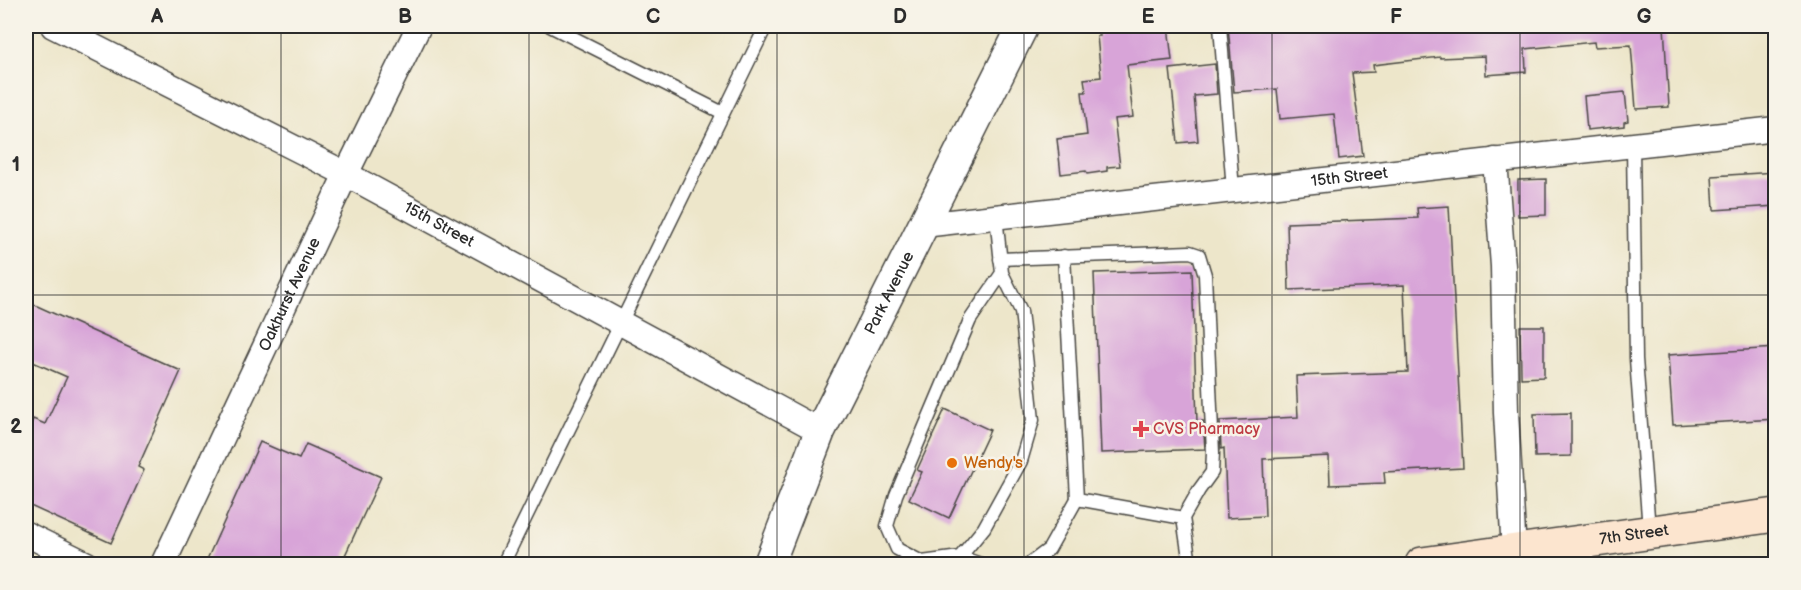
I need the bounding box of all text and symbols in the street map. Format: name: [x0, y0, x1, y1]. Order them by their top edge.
text: A: [150, 5, 164, 29]
text: B: [398, 5, 412, 29]
text: C: [646, 5, 660, 29]
text: D: [893, 5, 907, 29]
text: E: [1142, 5, 1155, 29]
text: F: [1390, 5, 1402, 29]
text: G: [1637, 5, 1652, 29]
text: 1: [12, 153, 20, 177]
street label: 15th Street: [1310, 163, 1389, 191]
street label: 15th Street: [401, 198, 477, 251]
street label: Oakhurst Avenue: [255, 234, 325, 354]
street label: Park Avenue: [861, 248, 918, 337]
text: 2: [10, 415, 22, 439]
place label: CVS Pharmacy: [1153, 420, 1261, 439]
marker: CVS Pharmacy: [1134, 422, 1148, 436]
place label: Wendy's: [964, 454, 1023, 473]
marker: Wendy's: [945, 456, 959, 470]
street label: 7th Street: [1598, 520, 1670, 549]

